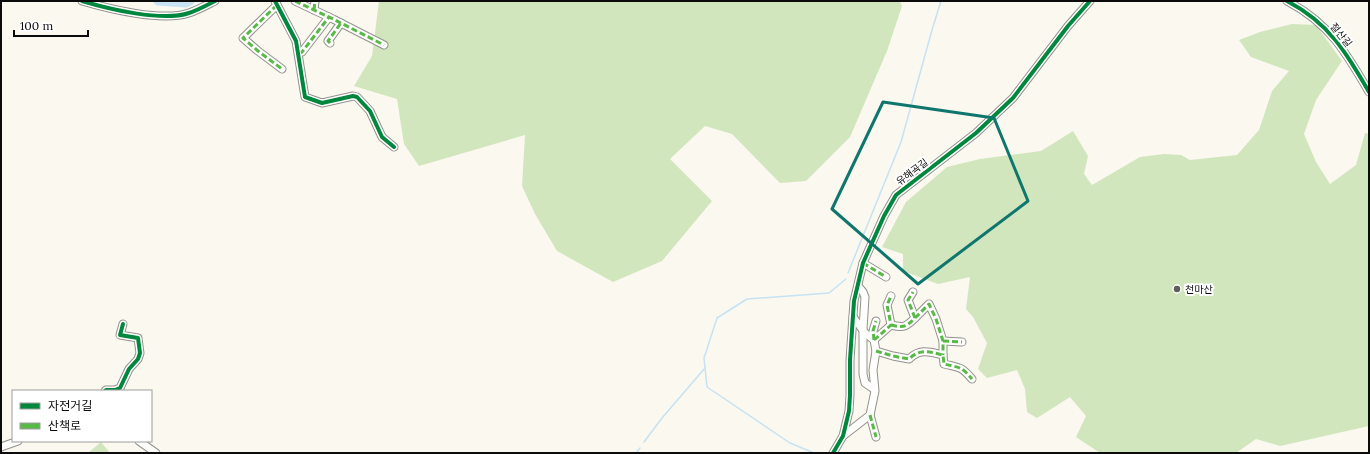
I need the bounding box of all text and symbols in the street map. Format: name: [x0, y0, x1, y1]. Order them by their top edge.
scale bar: [14, 12, 88, 38]
text: 100 m: [20, 18, 53, 33]
street label: 절산길: [1327, 20, 1355, 50]
street label: 유해곡길: [893, 156, 931, 188]
place label: 천마산: [1185, 283, 1213, 296]
marker: 천마산: [1172, 284, 1182, 294]
legend: [12, 390, 152, 442]
text: 자전거길: [48, 398, 92, 413]
text: 산책로: [48, 418, 81, 433]

